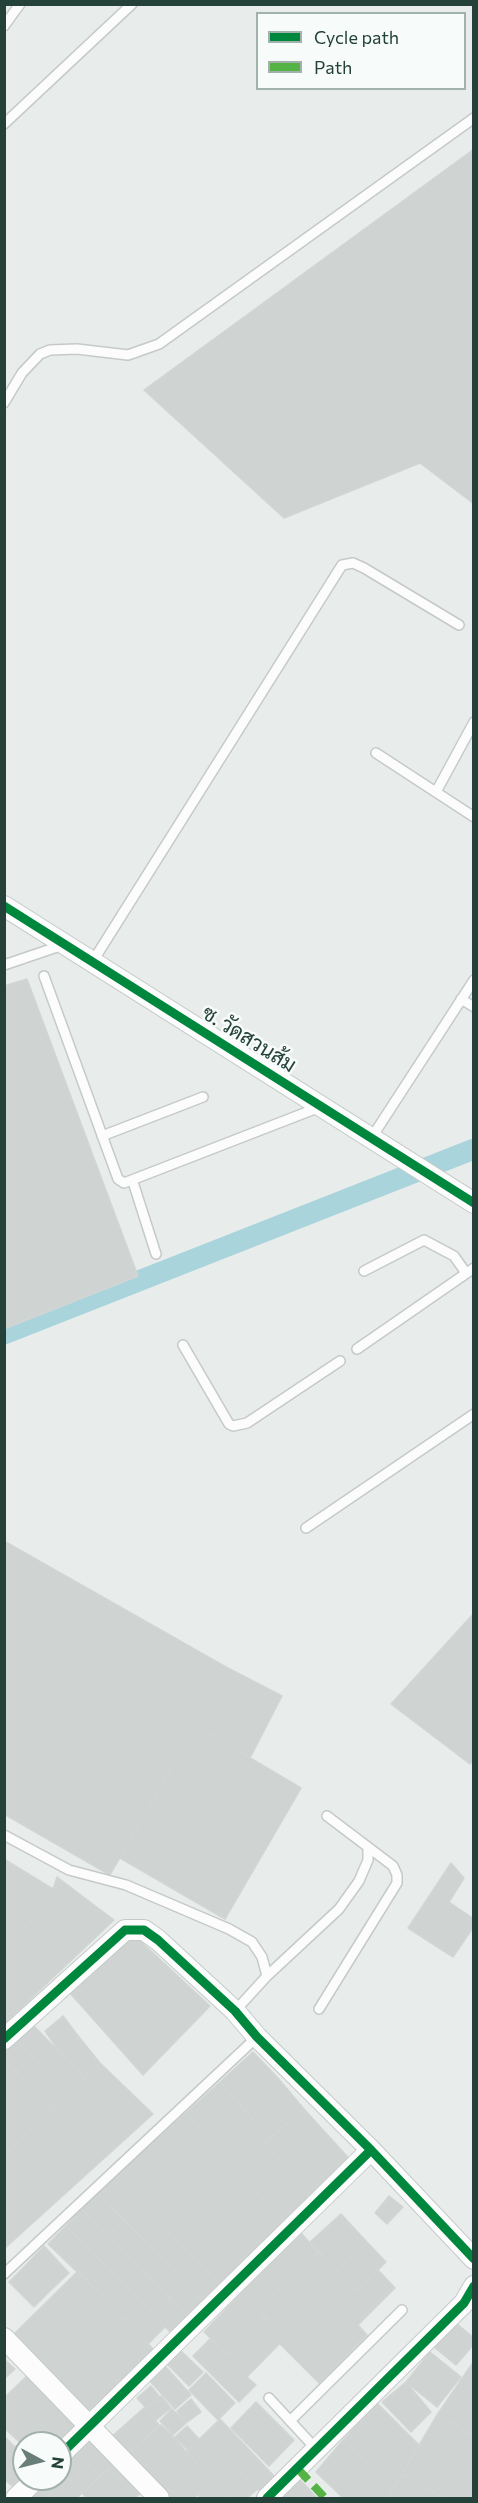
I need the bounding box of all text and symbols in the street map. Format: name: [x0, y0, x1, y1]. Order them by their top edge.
legend: [256, 12, 466, 90]
text: Cycle path: [314, 26, 399, 48]
text: Path: [314, 56, 352, 78]
street label: ซ. วัดสวนส้ม: [197, 1000, 301, 1078]
north arrow: [12, 2431, 72, 2491]
text: N: [48, 2456, 69, 2470]

